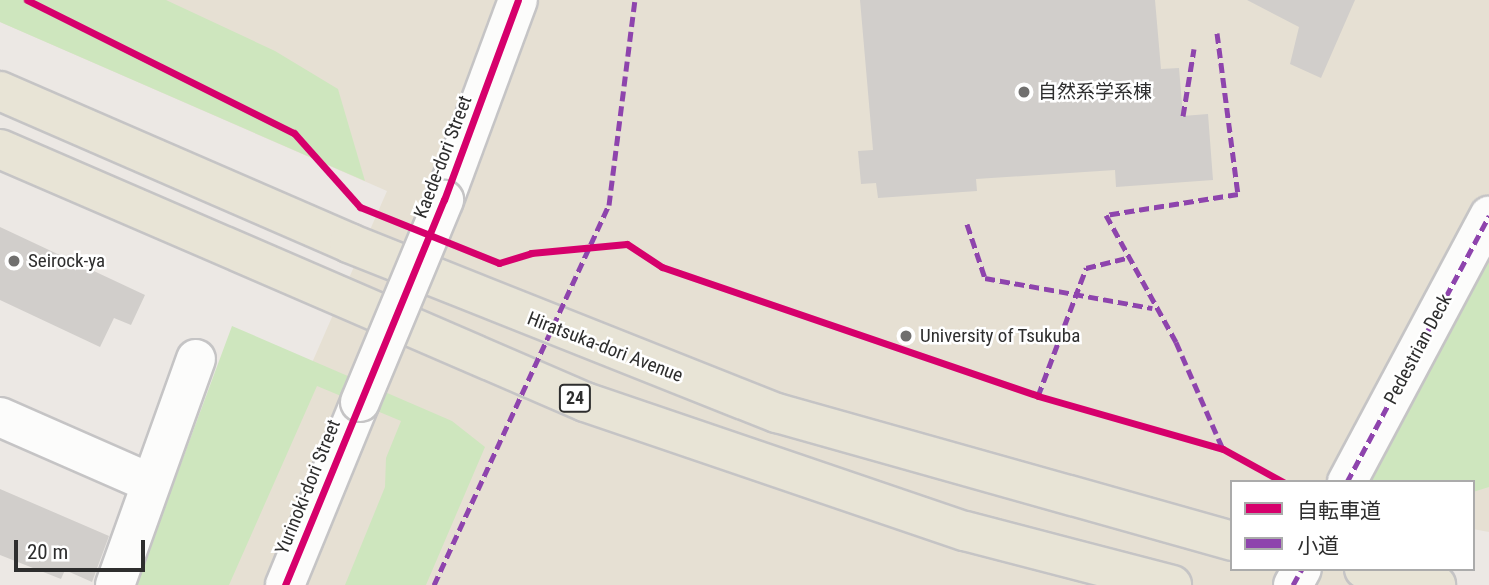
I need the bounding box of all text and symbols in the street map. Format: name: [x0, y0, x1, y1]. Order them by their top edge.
place label: 自然系学系棟: [1038, 81, 1152, 103]
marker: 自然系学系棟: [1016, 84, 1032, 100]
street label: Kaede-dori Street: [409, 93, 477, 221]
place label: Seirock-ya: [28, 250, 105, 272]
marker: Seirock-ya: [6, 253, 22, 269]
street label: Pedestrian Deck: [1379, 290, 1457, 408]
street label: Hiratsuka-dori Avenue: [524, 307, 686, 387]
place label: University of Tsukuba: [920, 325, 1081, 347]
marker: University of Tsukuba: [898, 328, 914, 344]
road number: 24: [558, 384, 592, 412]
street label: Yurinoki-dori Street: [271, 416, 345, 558]
legend: [1230, 480, 1475, 571]
text: 自転車道: [1297, 499, 1381, 523]
scale bar: [18, 526, 149, 570]
text: 小道: [1297, 534, 1339, 558]
text: 20 m: [27, 540, 68, 564]

